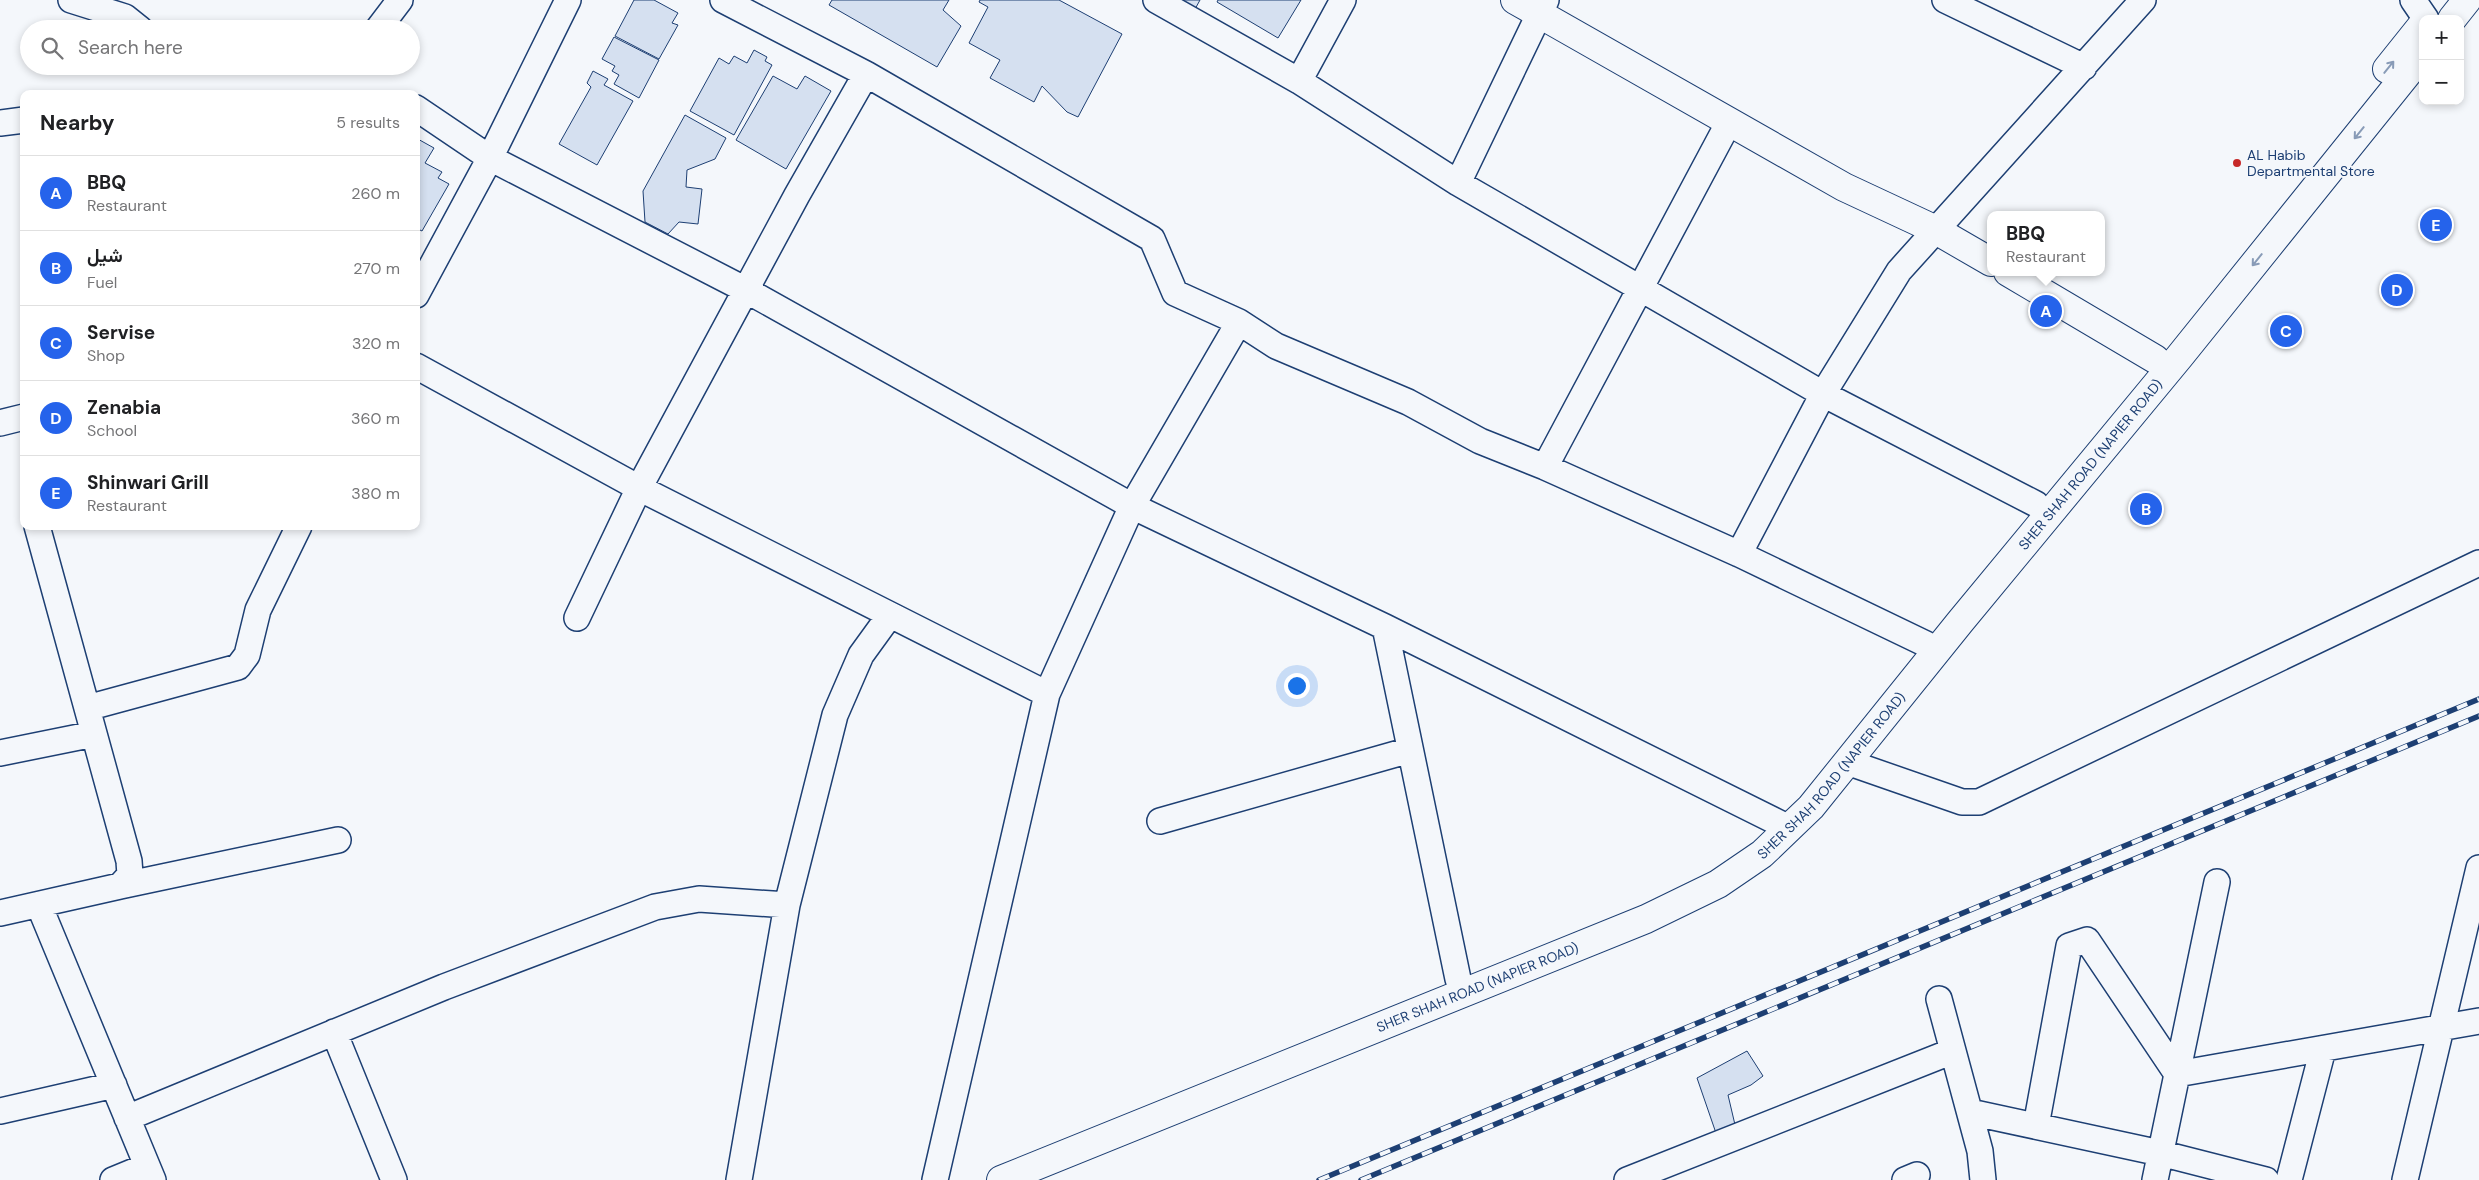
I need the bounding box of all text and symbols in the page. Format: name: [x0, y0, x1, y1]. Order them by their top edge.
map controls: [2419, 15, 2464, 105]
button: +: [2419, 15, 2464, 60]
search box: [20, 20, 420, 75]
icon: search: [38, 34, 66, 62]
text: Search here: [78, 35, 183, 60]
one-way arrow: [2383, 60, 2394, 73]
button: −: [2419, 60, 2464, 105]
text: Nearby: [40, 109, 114, 137]
text: 5 results: [336, 112, 400, 133]
one-way arrow: [2354, 126, 2365, 139]
place label: AL Habib Departmental Store: [2247, 146, 2375, 180]
marker: AL Habib Departmental Store: [2231, 157, 2243, 169]
text: BBQ: [87, 170, 126, 195]
text: A: [50, 183, 62, 204]
text: 260 m: [351, 183, 400, 204]
text: Restaurant: [87, 195, 167, 216]
pin: E: [2420, 206, 2452, 244]
popup: [1987, 211, 2105, 276]
text: BBQ: [2006, 221, 2045, 246]
text: شیل: [87, 243, 123, 268]
text: Restaurant: [2006, 246, 2086, 267]
one-way arrow: [2252, 253, 2263, 266]
text: B: [51, 258, 61, 279]
text: 270 m: [353, 258, 400, 279]
pin: D: [2381, 271, 2413, 309]
text: Fuel: [87, 272, 117, 293]
pin: A: [2030, 292, 2062, 330]
pin: C: [2270, 312, 2302, 350]
text: Servise: [87, 320, 155, 345]
text: C: [50, 333, 62, 354]
text: 320 m: [352, 333, 400, 354]
text: Shop: [87, 345, 125, 366]
street label: SHER SHAH ROAD (NAPIER ROAD): [2014, 375, 2166, 554]
text: Zenabia: [87, 395, 161, 420]
text: D: [50, 408, 62, 429]
text: 360 m: [351, 408, 400, 429]
text: School: [87, 420, 137, 441]
text: Shinwari Grill: [87, 470, 209, 495]
text: E: [51, 483, 61, 504]
text: 380 m: [351, 483, 400, 504]
pin: B: [2130, 490, 2162, 528]
text: Restaurant: [87, 495, 167, 516]
your location: [1284, 673, 1310, 699]
street label: SHER SHAH ROAD (NAPIER ROAD): [1753, 688, 1909, 863]
street label: SHER SHAH ROAD (NAPIER ROAD): [1374, 938, 1581, 1036]

